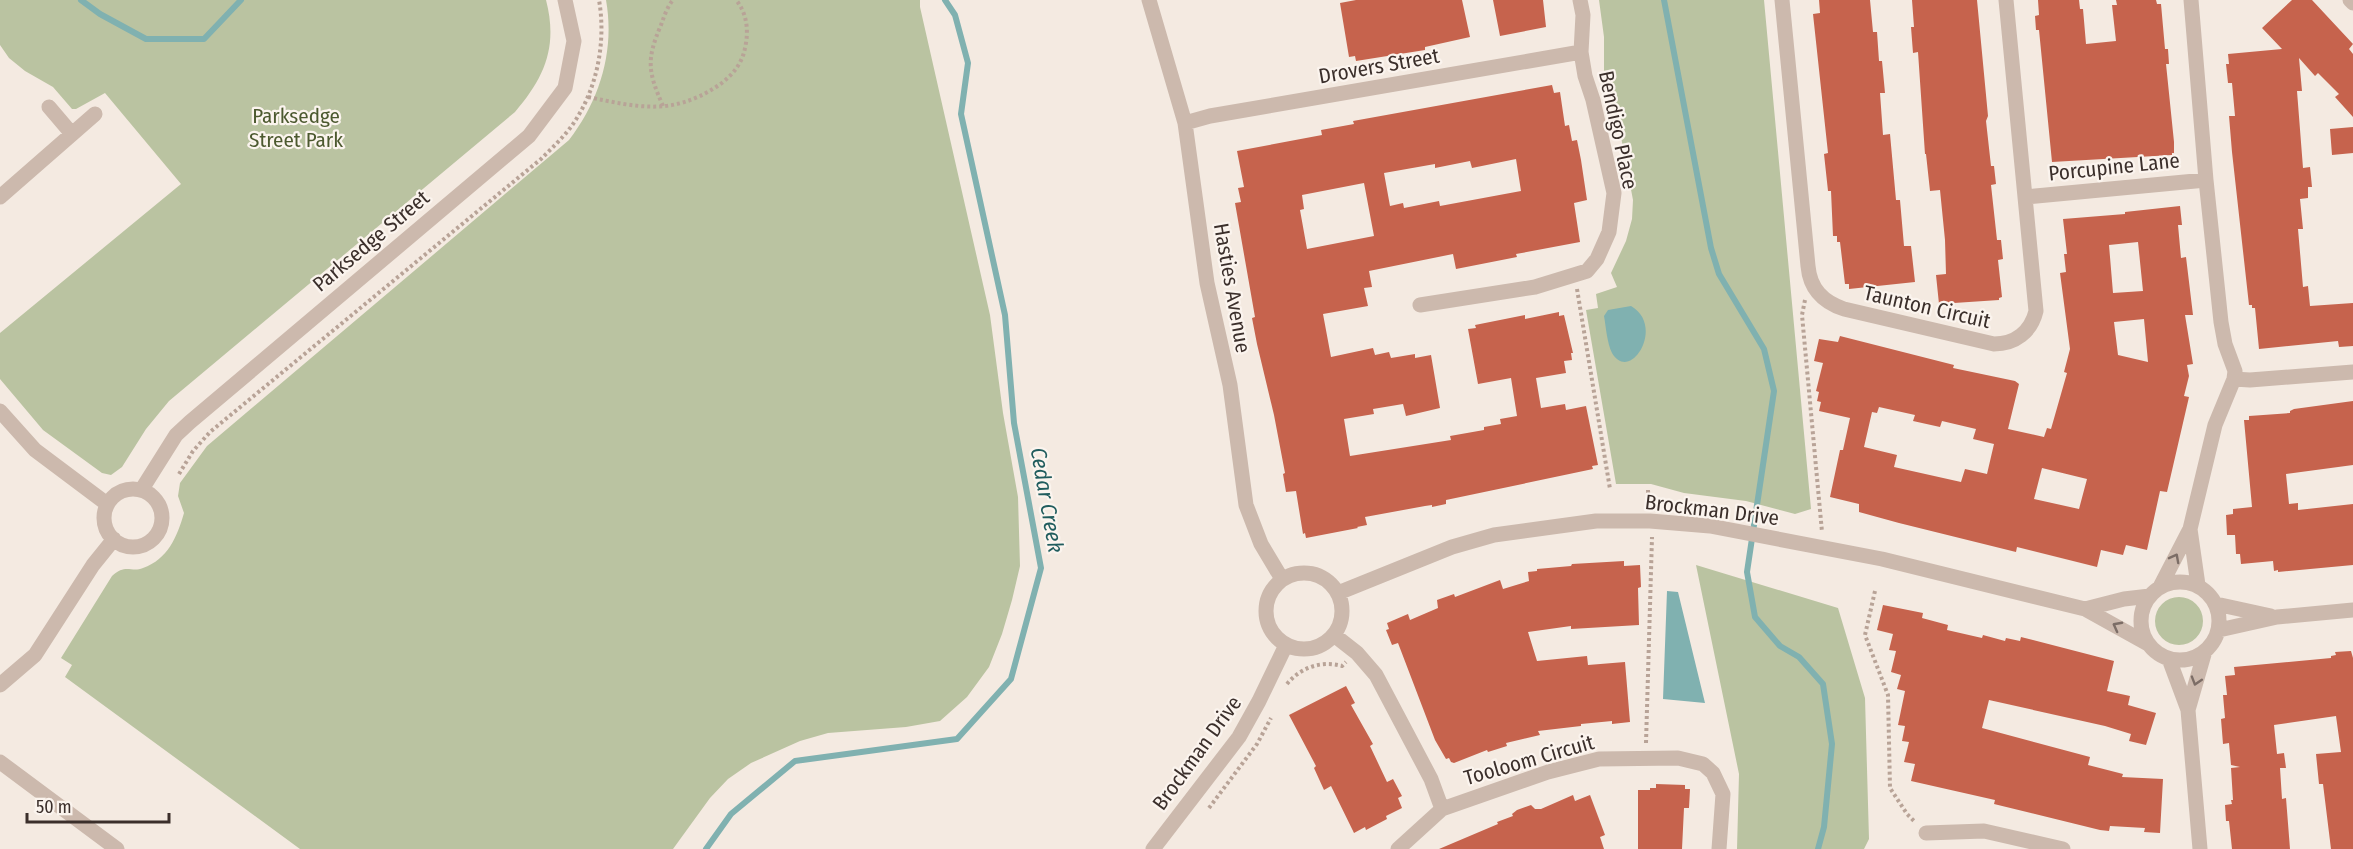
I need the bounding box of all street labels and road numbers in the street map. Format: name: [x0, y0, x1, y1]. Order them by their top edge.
street label: Drovers Street: [1317, 43, 1442, 89]
street label: Bendigo Place: [1593, 68, 1643, 192]
street label: Porcupine Lane: [2047, 147, 2181, 187]
street label: Parksedge Street: [307, 185, 435, 297]
street label: Hasties Avenue: [1208, 221, 1256, 355]
street label: Taunton Circuit: [1861, 280, 1993, 334]
street label: Brockman Drive: [1643, 489, 1781, 531]
street label: Brockman Drive: [1147, 691, 1247, 815]
street label: Tooloom Circuit: [1461, 729, 1597, 791]

